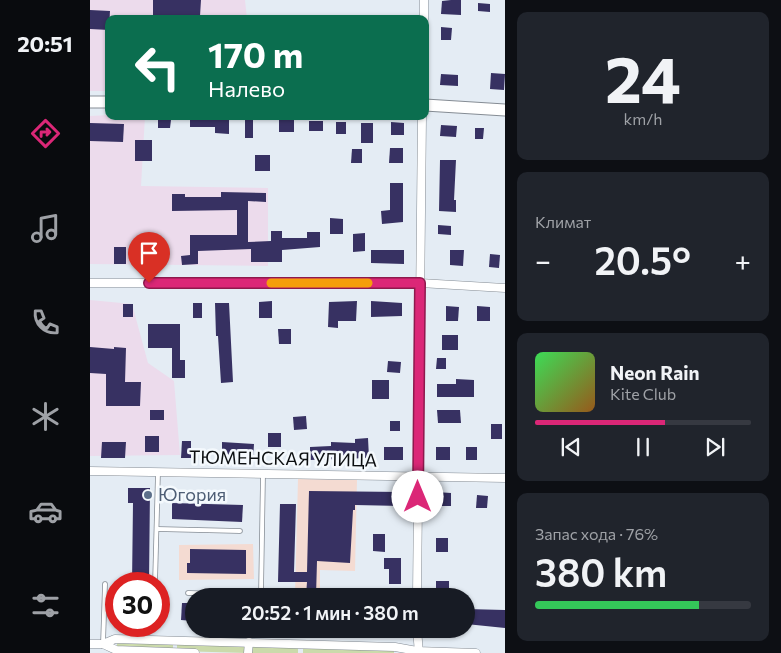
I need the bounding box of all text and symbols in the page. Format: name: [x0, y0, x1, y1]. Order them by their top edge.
text: 20:51: [17, 30, 73, 57]
text: 170 m: [208, 32, 303, 75]
icon: left: [125, 35, 190, 100]
text: 24: [605, 37, 681, 116]
text: Налево: [208, 75, 285, 102]
text: km/h: [624, 109, 662, 128]
icon: directions: [28, 116, 63, 151]
icon: music: [28, 211, 63, 246]
text: Климат: [535, 212, 591, 231]
pin: [128, 232, 170, 283]
text: 20.5°: [595, 236, 691, 283]
icon: arrive: [135, 239, 163, 267]
text: −: [535, 243, 551, 277]
text: +: [735, 243, 751, 277]
icon: phone: [28, 305, 63, 340]
text: Neon Rain: [610, 361, 700, 384]
text: Kite Club: [610, 384, 676, 403]
icon: climate: [28, 399, 63, 434]
icon: previous: [557, 433, 585, 461]
icon: pause: [629, 433, 657, 461]
icon: next: [701, 433, 729, 461]
street label: ТЮМЕНСКАЯ УЛИЦА: [189, 445, 377, 471]
position arrow: [391, 470, 443, 522]
place label: Югория: [158, 483, 226, 505]
marker: Югория: [142, 489, 154, 501]
icon: car: [28, 494, 63, 529]
text: Запас хода · 76%: [535, 524, 658, 543]
text: 380 km: [535, 548, 667, 595]
speed limit sign: 30: [105, 572, 170, 637]
icon: filters: [28, 588, 63, 623]
text: 20:52 · 1 мин · 380 m: [241, 601, 419, 624]

